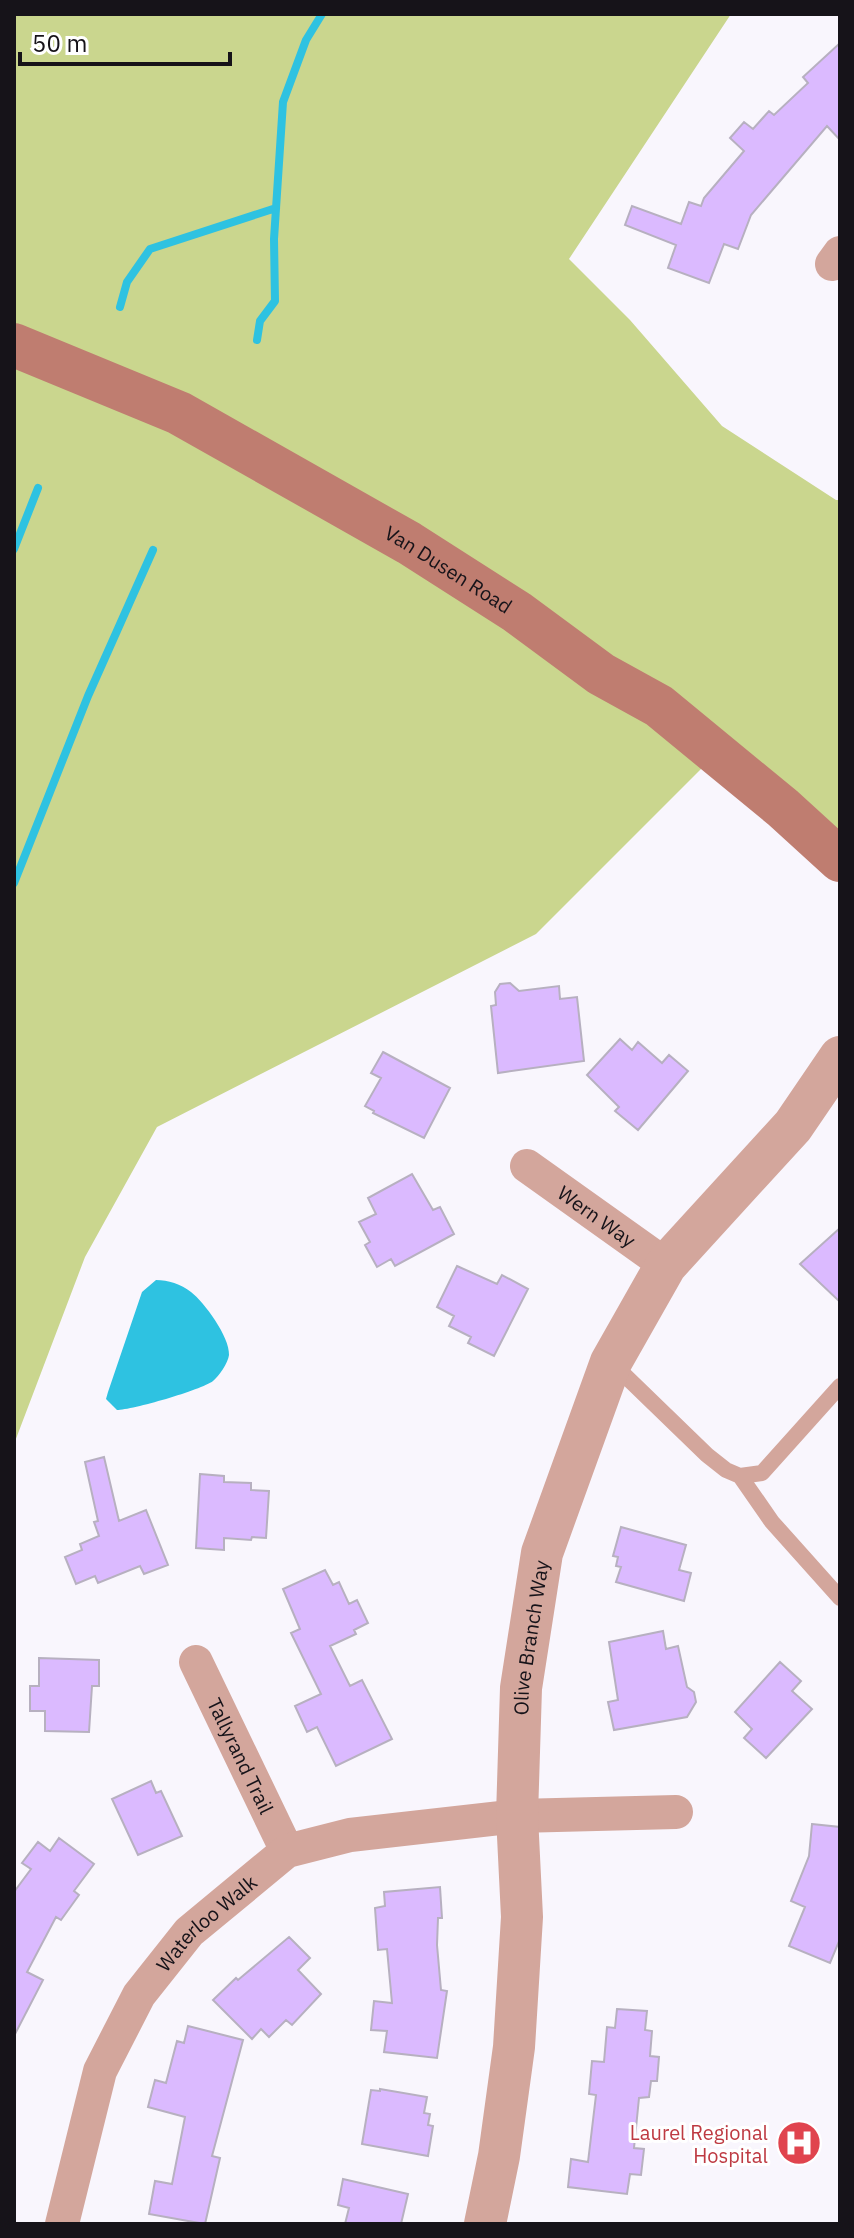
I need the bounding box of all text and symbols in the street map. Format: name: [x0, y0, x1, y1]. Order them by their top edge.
scale bar: [20, 16, 230, 66]
text: 50 m: [32, 27, 87, 59]
street label: Van Dusen Road: [380, 519, 518, 619]
street label: Wern Way: [552, 1179, 642, 1253]
street label: Olive Branch Way: [507, 1558, 554, 1716]
street label: Tallyrand Trail: [202, 1693, 281, 1818]
street label: Waterloo Walk: [149, 1868, 263, 1977]
place label: Laurel Regional Hospital: [630, 2119, 768, 2169]
hospital icon: Laurel Regional Hospital: [775, 2119, 823, 2167]

